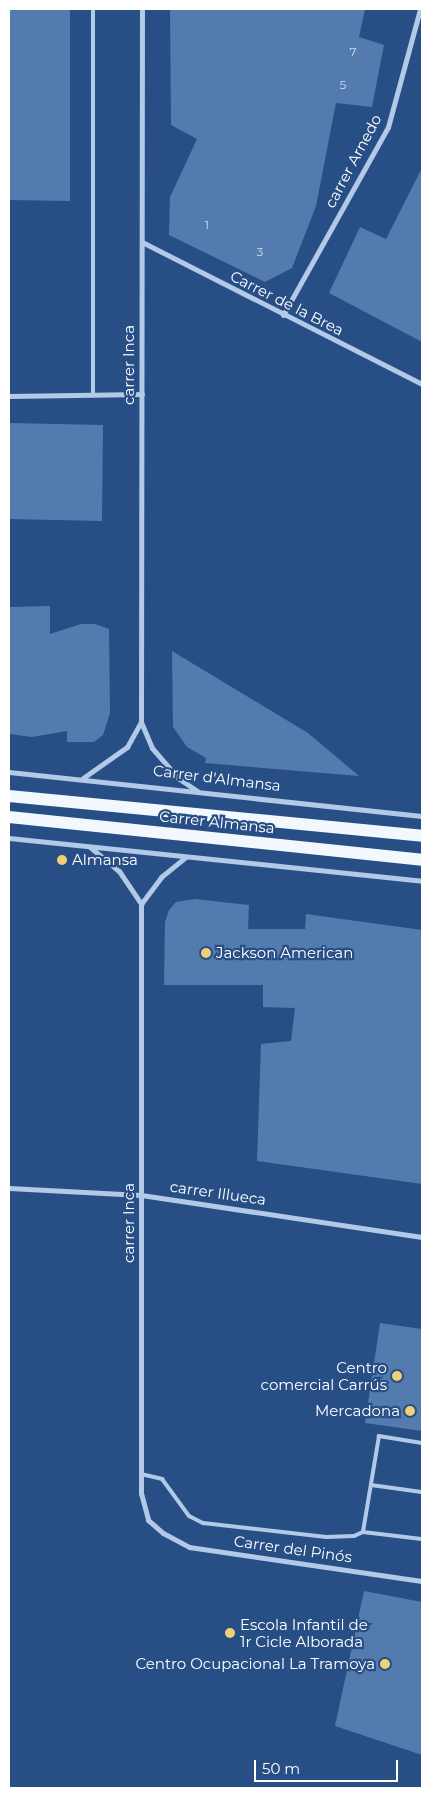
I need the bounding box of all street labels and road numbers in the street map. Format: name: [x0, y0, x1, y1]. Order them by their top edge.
street label: carrer Arnedo: [321, 111, 385, 211]
street label: Carrer de la Brea: [227, 267, 347, 339]
street label: carrer Inca: [120, 325, 138, 405]
street label: Carrer d'Almansa: [152, 761, 282, 795]
street label: Carrer Almansa: [158, 807, 276, 837]
street label: carrer Illueca: [169, 1177, 267, 1209]
street label: carrer Inca: [120, 1183, 138, 1263]
street label: Carrer del Pinós: [233, 1532, 353, 1566]

